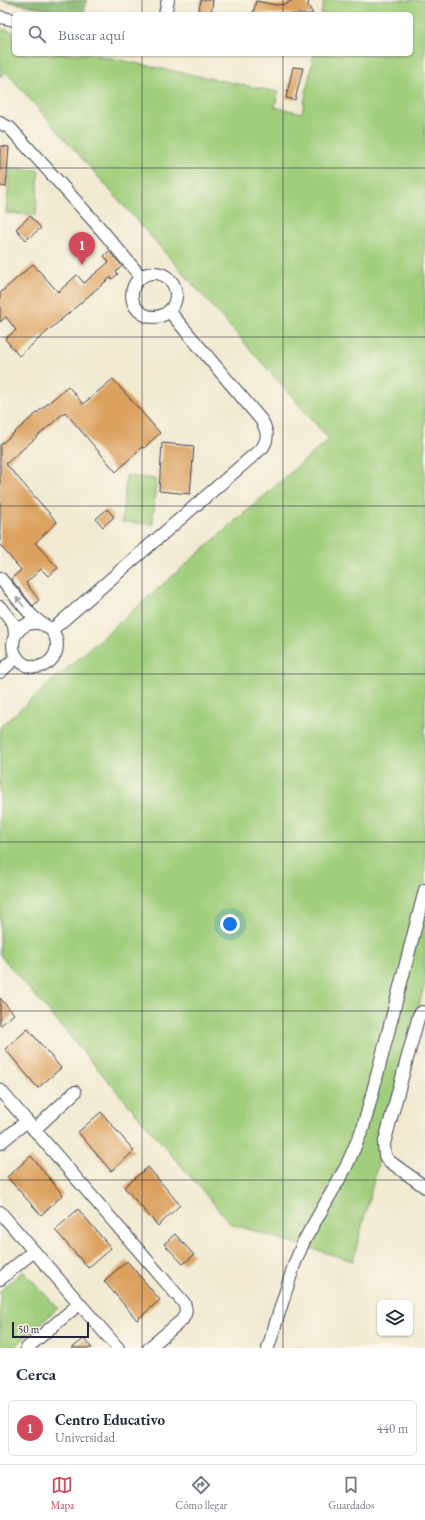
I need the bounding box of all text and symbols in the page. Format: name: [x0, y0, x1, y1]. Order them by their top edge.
search box: [12, 12, 413, 56]
icon: search: [26, 23, 48, 45]
text: Buscar aquí: [58, 25, 125, 44]
pin: 1: [69, 232, 95, 265]
one-way arrow: [16, 596, 25, 607]
your location: [220, 914, 240, 934]
map controls: [377, 1300, 413, 1336]
button: layers: [377, 1300, 413, 1336]
scale bar: [12, 1320, 89, 1339]
text: 50 m: [18, 1322, 39, 1336]
text: Cerca: [16, 1363, 56, 1385]
text: Centro Educativo: [55, 1410, 165, 1429]
text: 1: [27, 1420, 33, 1437]
text: 440 m: [377, 1420, 408, 1437]
text: Universidad: [55, 1429, 115, 1446]
tab: Mapa: [50, 1474, 74, 1512]
tab: Cómo llegar: [175, 1474, 227, 1512]
tab: Guardados: [328, 1474, 375, 1512]

